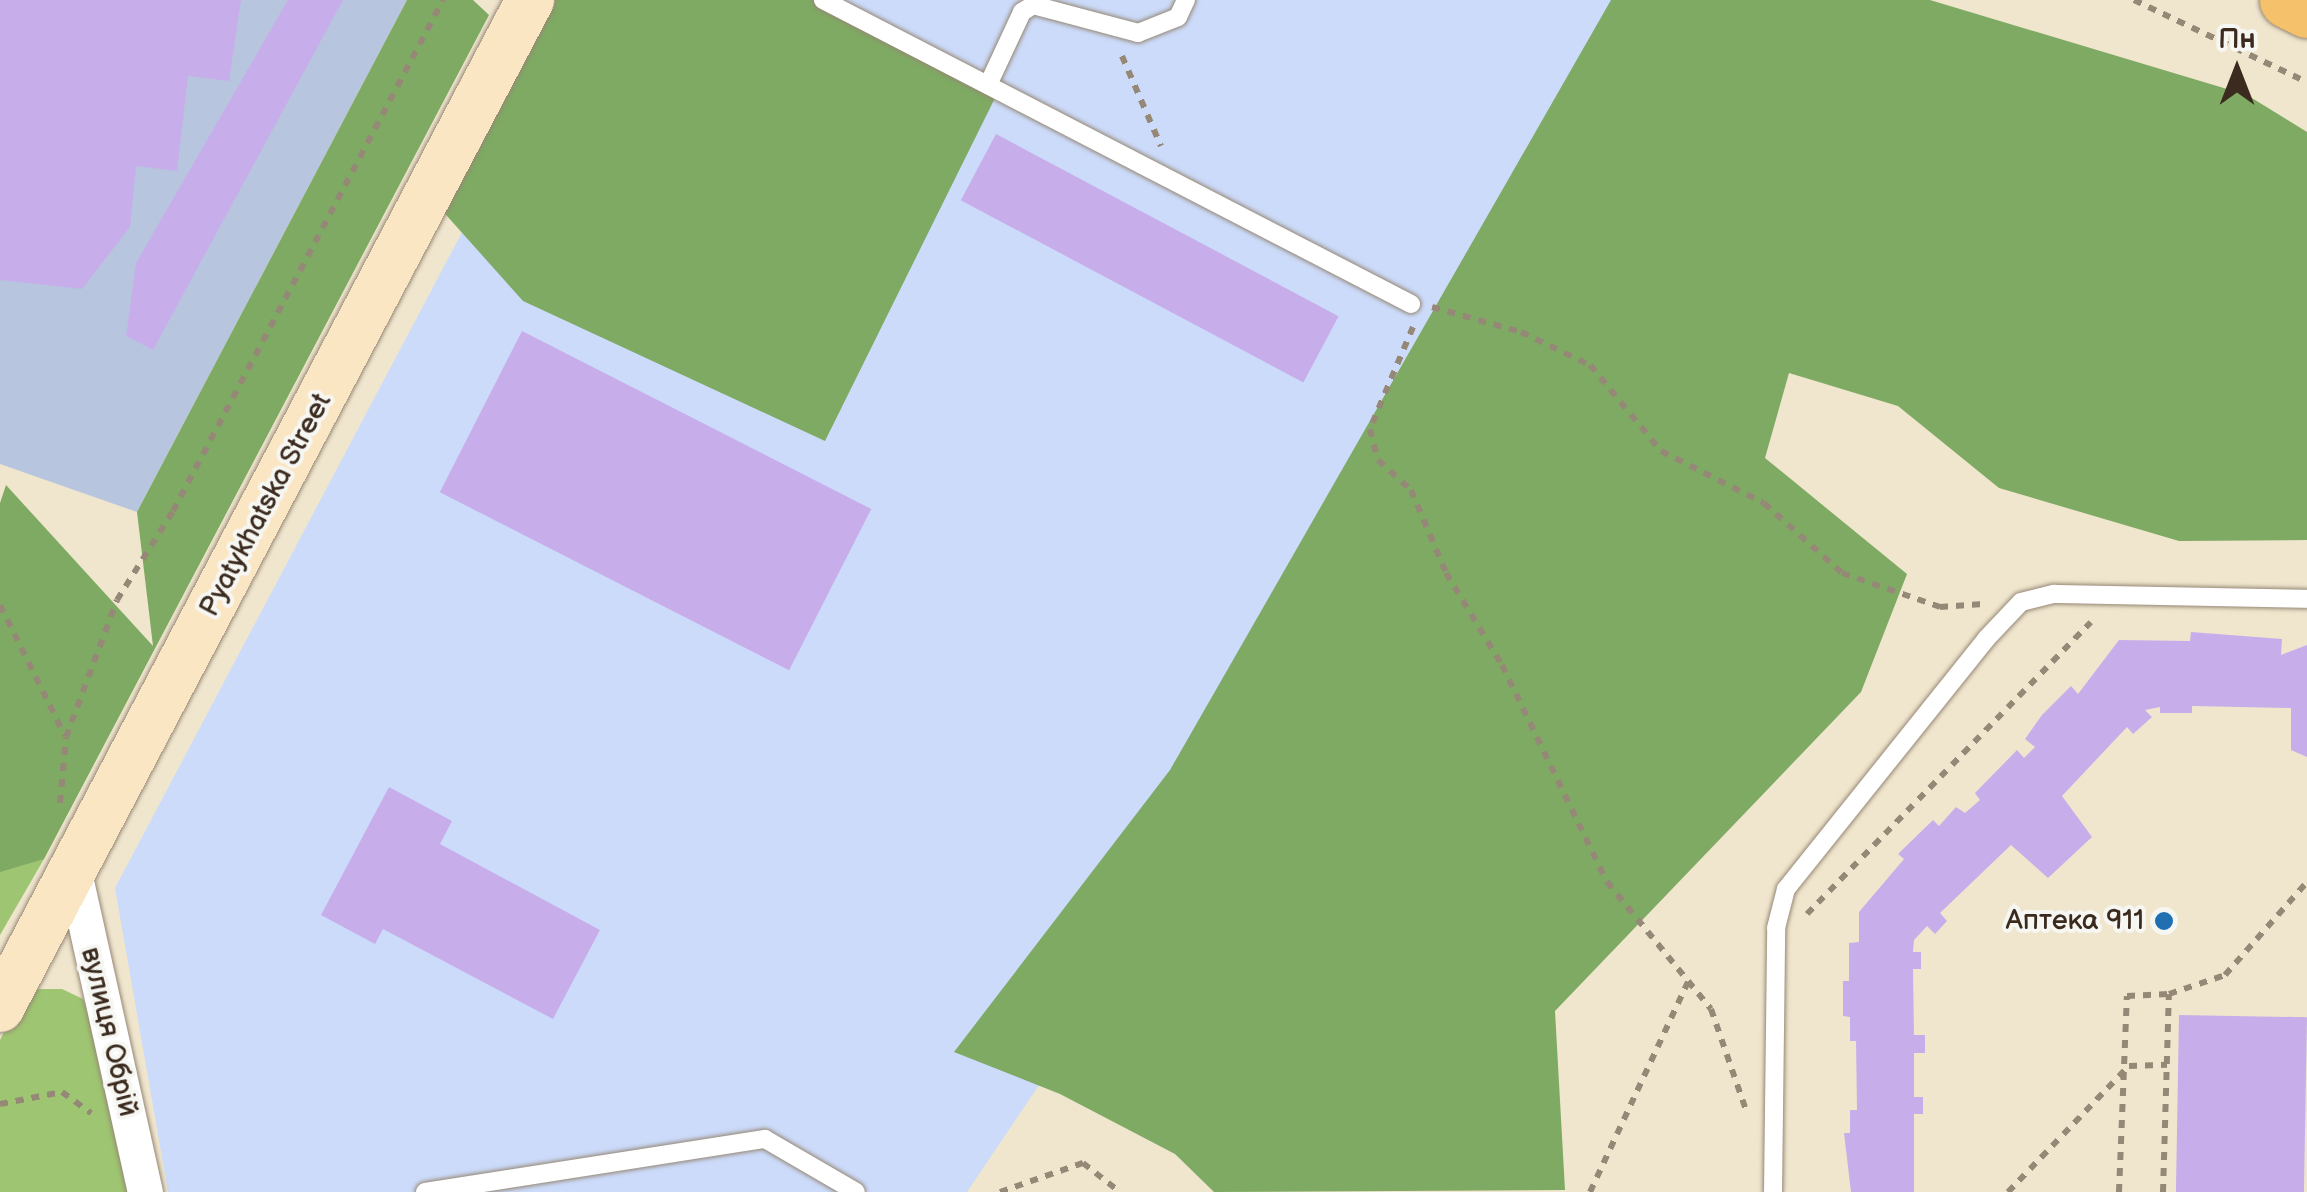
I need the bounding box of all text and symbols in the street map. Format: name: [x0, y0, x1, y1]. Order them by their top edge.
north arrow: [2187, 20, 2287, 120]
text: Пн: [2218, 23, 2256, 56]
street label: Pyatykhatska Street: [193, 387, 339, 623]
place label: Аптека 911: [2006, 904, 2144, 938]
marker: Аптека 911: [2153, 910, 2175, 932]
street label: вулиця Обрій: [73, 944, 145, 1120]

